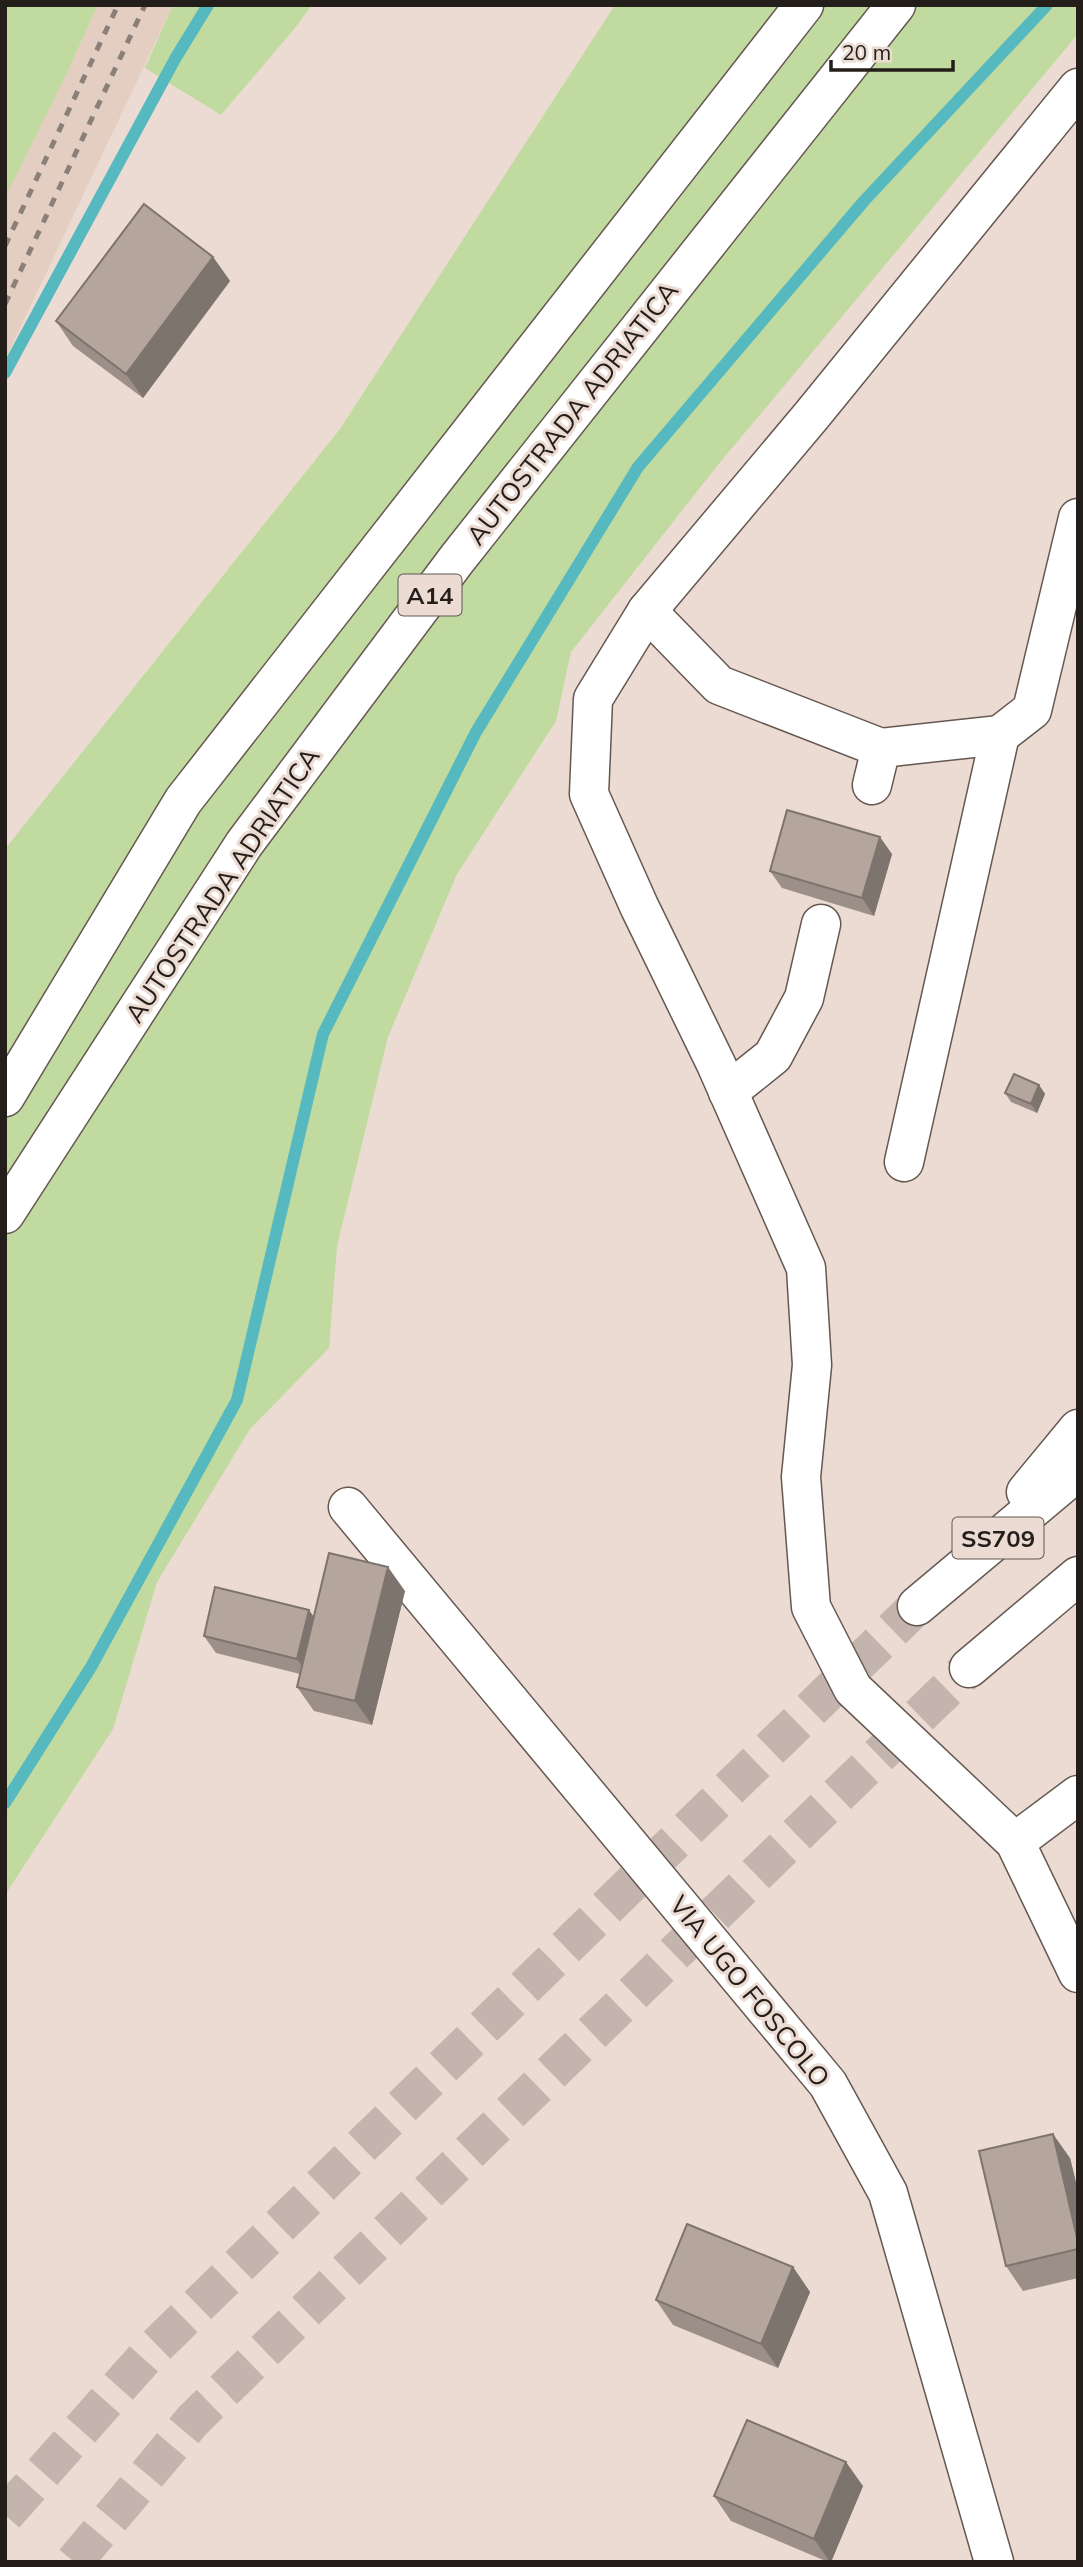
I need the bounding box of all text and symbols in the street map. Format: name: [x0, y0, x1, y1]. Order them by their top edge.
scale bar: [831, 28, 954, 72]
text: 20 m: [842, 39, 891, 65]
street label: AUTOSTRADA ADRIATICA: [459, 275, 685, 551]
road number: A14: [398, 574, 462, 616]
street label: AUTOSTRADA ADRIATICA: [117, 741, 327, 1029]
road number: SS709: [953, 1518, 1044, 1558]
street label: VIA UGO FOSCOLO: [663, 1889, 837, 2093]

